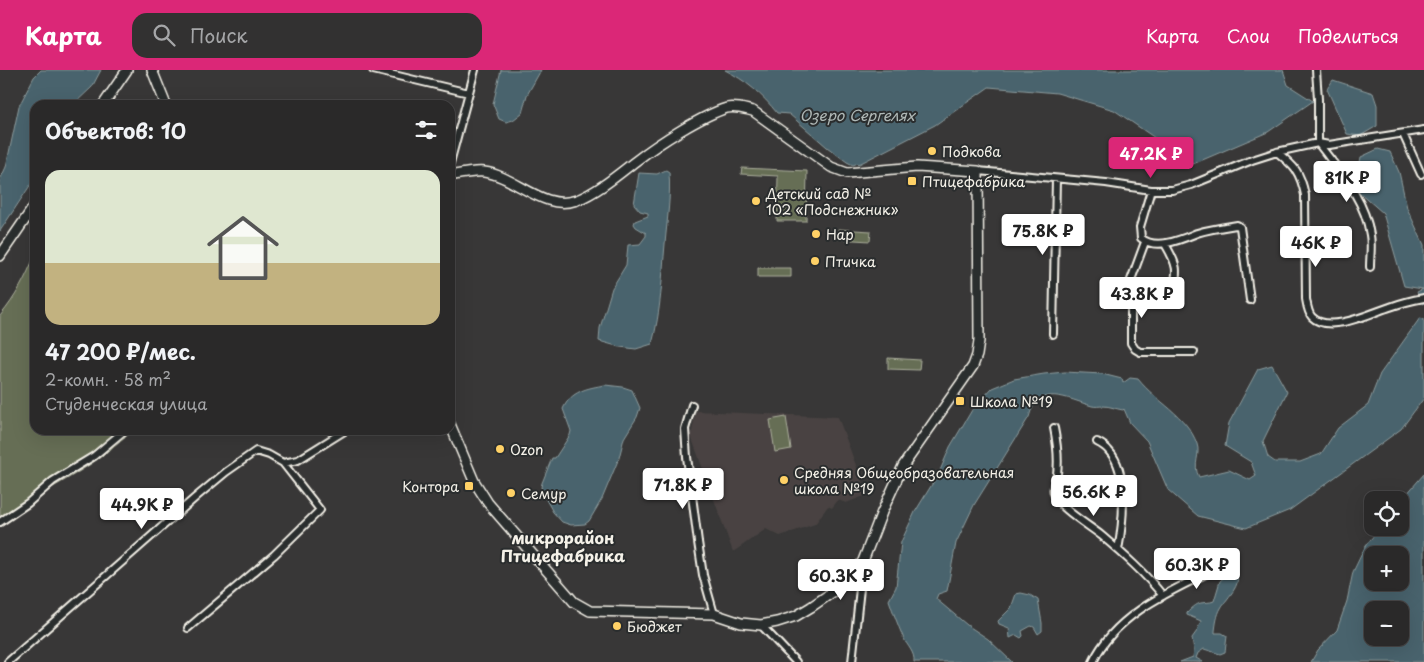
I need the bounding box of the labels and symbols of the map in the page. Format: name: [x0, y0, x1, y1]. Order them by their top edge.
water label: Озеро Сергелях: [799, 103, 917, 126]
pin: 47.2K ₽: [1105, 136, 1197, 179]
place label: Подкова: [942, 141, 1001, 162]
marker: Подкова: [926, 145, 938, 157]
pin: 81K ₽: [1312, 160, 1382, 203]
place label: Птицефабрика: [922, 171, 1025, 192]
marker: Птицефабрика: [906, 175, 918, 187]
place label: Детский сад № 102 «Подснежник»: [765, 183, 898, 220]
marker: Детский сад № 102 «Подснежник»: [750, 195, 762, 207]
pin: 75.8K ₽: [997, 214, 1089, 256]
place label: Нар: [826, 224, 854, 245]
pin: 46K ₽: [1281, 226, 1351, 268]
marker: Нар: [810, 228, 822, 240]
place label: Птичка: [825, 251, 876, 272]
marker: Птичка: [809, 255, 821, 267]
pin: 43.8K ₽: [1096, 276, 1188, 319]
place label: Школа №19: [970, 391, 1053, 412]
marker: Школа №19: [954, 395, 966, 407]
place label: Ozon: [510, 439, 543, 460]
marker: Ozon: [494, 443, 506, 455]
place label: Средняя Общеобразовательная школа №19: [794, 462, 1014, 499]
pin: 71.8K ₽: [637, 468, 729, 510]
marker: Средняя Общеобразовательная школа №19: [778, 474, 790, 486]
pin: 56.6K ₽: [1048, 474, 1140, 517]
place label: Контора: [402, 476, 459, 497]
marker: Контора: [463, 480, 475, 492]
place label: Семур: [521, 483, 566, 504]
marker: Семур: [505, 487, 517, 499]
pin: 44.9K ₽: [96, 488, 188, 530]
district label: микрорайон Птицефабрика: [501, 525, 625, 567]
pin: 60.3K ₽: [1151, 548, 1243, 590]
pin: 60.3K ₽: [795, 558, 887, 601]
place label: Бюджет: [627, 616, 682, 637]
marker: Бюджет: [611, 620, 623, 632]

